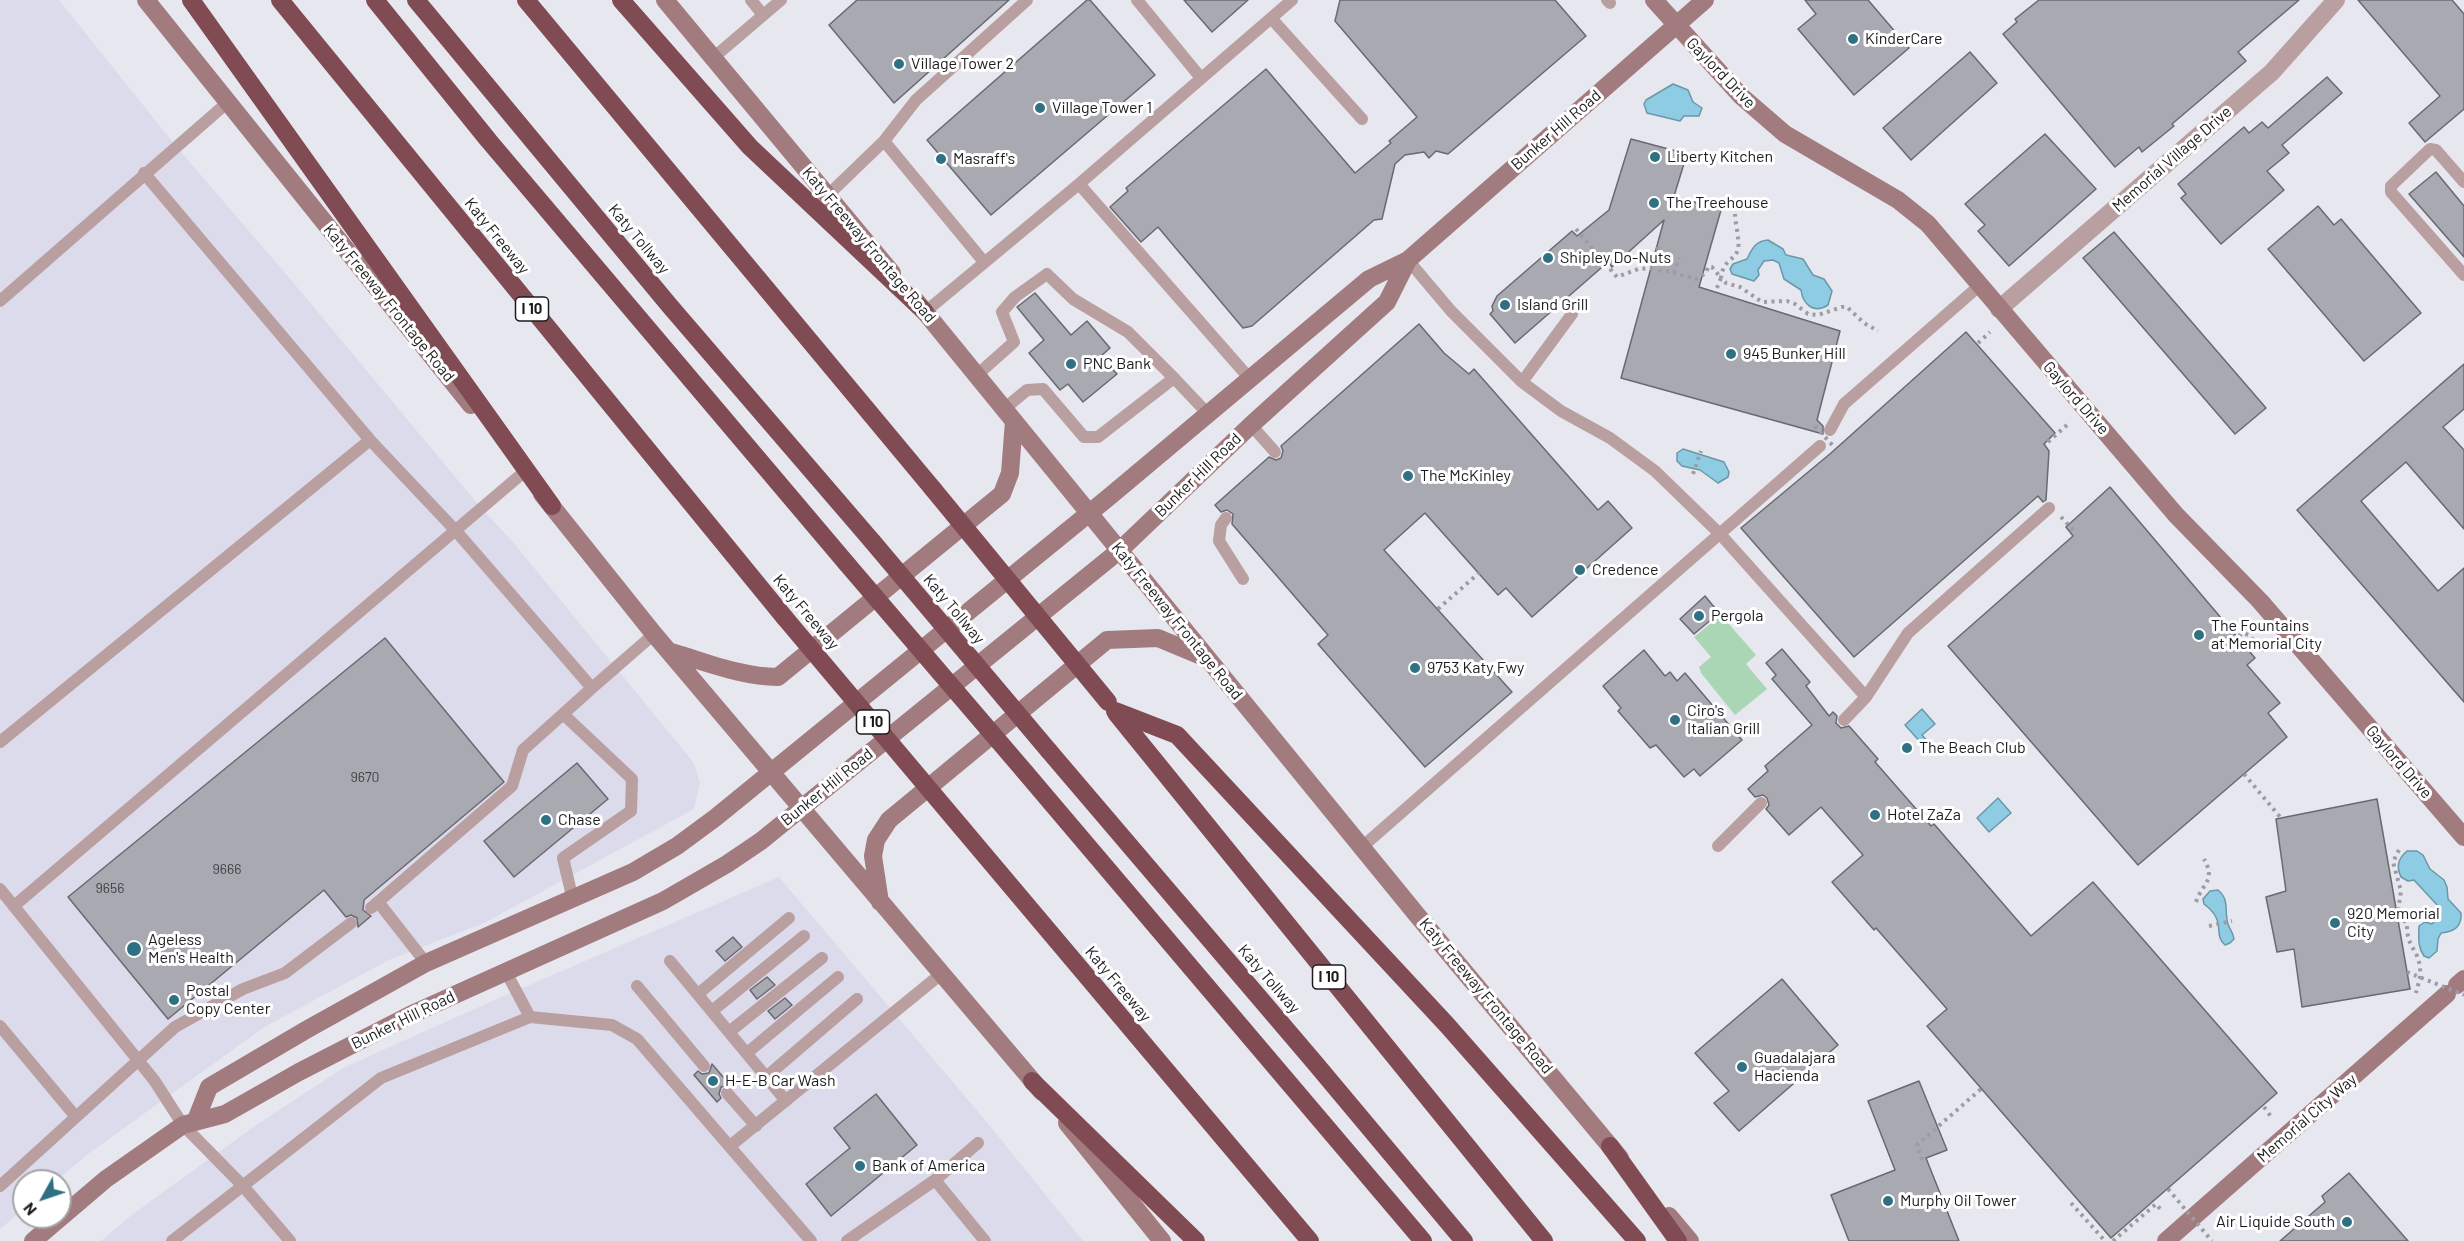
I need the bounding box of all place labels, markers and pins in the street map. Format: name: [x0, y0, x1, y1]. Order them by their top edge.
place label: KinderCare: [1865, 29, 1943, 49]
marker: KinderCare: [1846, 32, 1860, 46]
place label: Village Tower 2: [911, 54, 1014, 74]
marker: Village Tower 2: [892, 57, 906, 71]
place label: Village Tower 1: [1052, 98, 1152, 118]
marker: Village Tower 1: [1033, 101, 1047, 115]
place label: Liberty Kitchen: [1667, 147, 1773, 167]
place label: Masraff's: [953, 149, 1015, 169]
marker: Liberty Kitchen: [1648, 150, 1662, 164]
marker: Masraff's: [934, 152, 948, 166]
place label: The Treehouse: [1666, 193, 1768, 213]
marker: The Treehouse: [1647, 196, 1661, 210]
place label: Shipley Do-Nuts: [1560, 248, 1671, 268]
marker: Shipley Do-Nuts: [1541, 251, 1555, 265]
place label: Island Grill: [1517, 295, 1588, 315]
marker: Island Grill: [1498, 298, 1512, 312]
place label: 945 Bunker Hill: [1743, 344, 1846, 364]
marker: 945 Bunker Hill: [1724, 347, 1738, 361]
place label: PNC Bank: [1083, 354, 1151, 374]
marker: PNC Bank: [1064, 357, 1078, 371]
place label: The McKinley: [1420, 466, 1511, 486]
marker: The McKinley: [1401, 469, 1415, 483]
place label: Credence: [1592, 560, 1659, 580]
marker: Credence: [1573, 563, 1587, 577]
place label: Pergola: [1711, 606, 1763, 626]
marker: Pergola: [1692, 609, 1706, 623]
place label: The Fountains at Memorial City: [2211, 616, 2322, 654]
marker: The Fountains at Memorial City: [2192, 628, 2206, 642]
place label: 9753 Katy Fwy: [1427, 658, 1524, 678]
marker: 9753 Katy Fwy: [1408, 661, 1422, 675]
place label: Ciro's Italian Grill: [1687, 701, 1760, 739]
marker: Ciro's Italian Grill: [1668, 713, 1682, 727]
place label: The Beach Club: [1919, 738, 2026, 758]
marker: The Beach Club: [1900, 741, 1914, 755]
place label: Hotel ZaZa: [1887, 805, 1961, 825]
marker: Hotel ZaZa: [1868, 808, 1882, 822]
place label: Chase: [558, 810, 601, 830]
marker: Chase: [539, 813, 553, 827]
place label: 920 Memorial City: [2347, 904, 2440, 942]
marker: 920 Memorial City: [2328, 916, 2342, 930]
place label: Ageless Men's Health: [148, 930, 234, 968]
marker: Ageless Men's Health: [125, 940, 143, 958]
place label: Postal Copy Center: [186, 981, 270, 1019]
marker: Postal Copy Center: [167, 993, 181, 1007]
place label: Guadalajara Hacienda: [1754, 1048, 1835, 1086]
marker: Guadalajara Hacienda: [1735, 1060, 1749, 1074]
place label: H-E-B Car Wash: [725, 1071, 836, 1091]
marker: H-E-B Car Wash: [706, 1074, 720, 1088]
place label: Bank of America: [872, 1156, 985, 1176]
marker: Bank of America: [853, 1159, 867, 1173]
place label: Murphy Oil Tower: [1900, 1191, 2017, 1211]
marker: Murphy Oil Tower: [1881, 1194, 1895, 1208]
place label: Air Liquide South: [2216, 1212, 2335, 1232]
marker: Air Liquide South: [2340, 1215, 2354, 1229]

